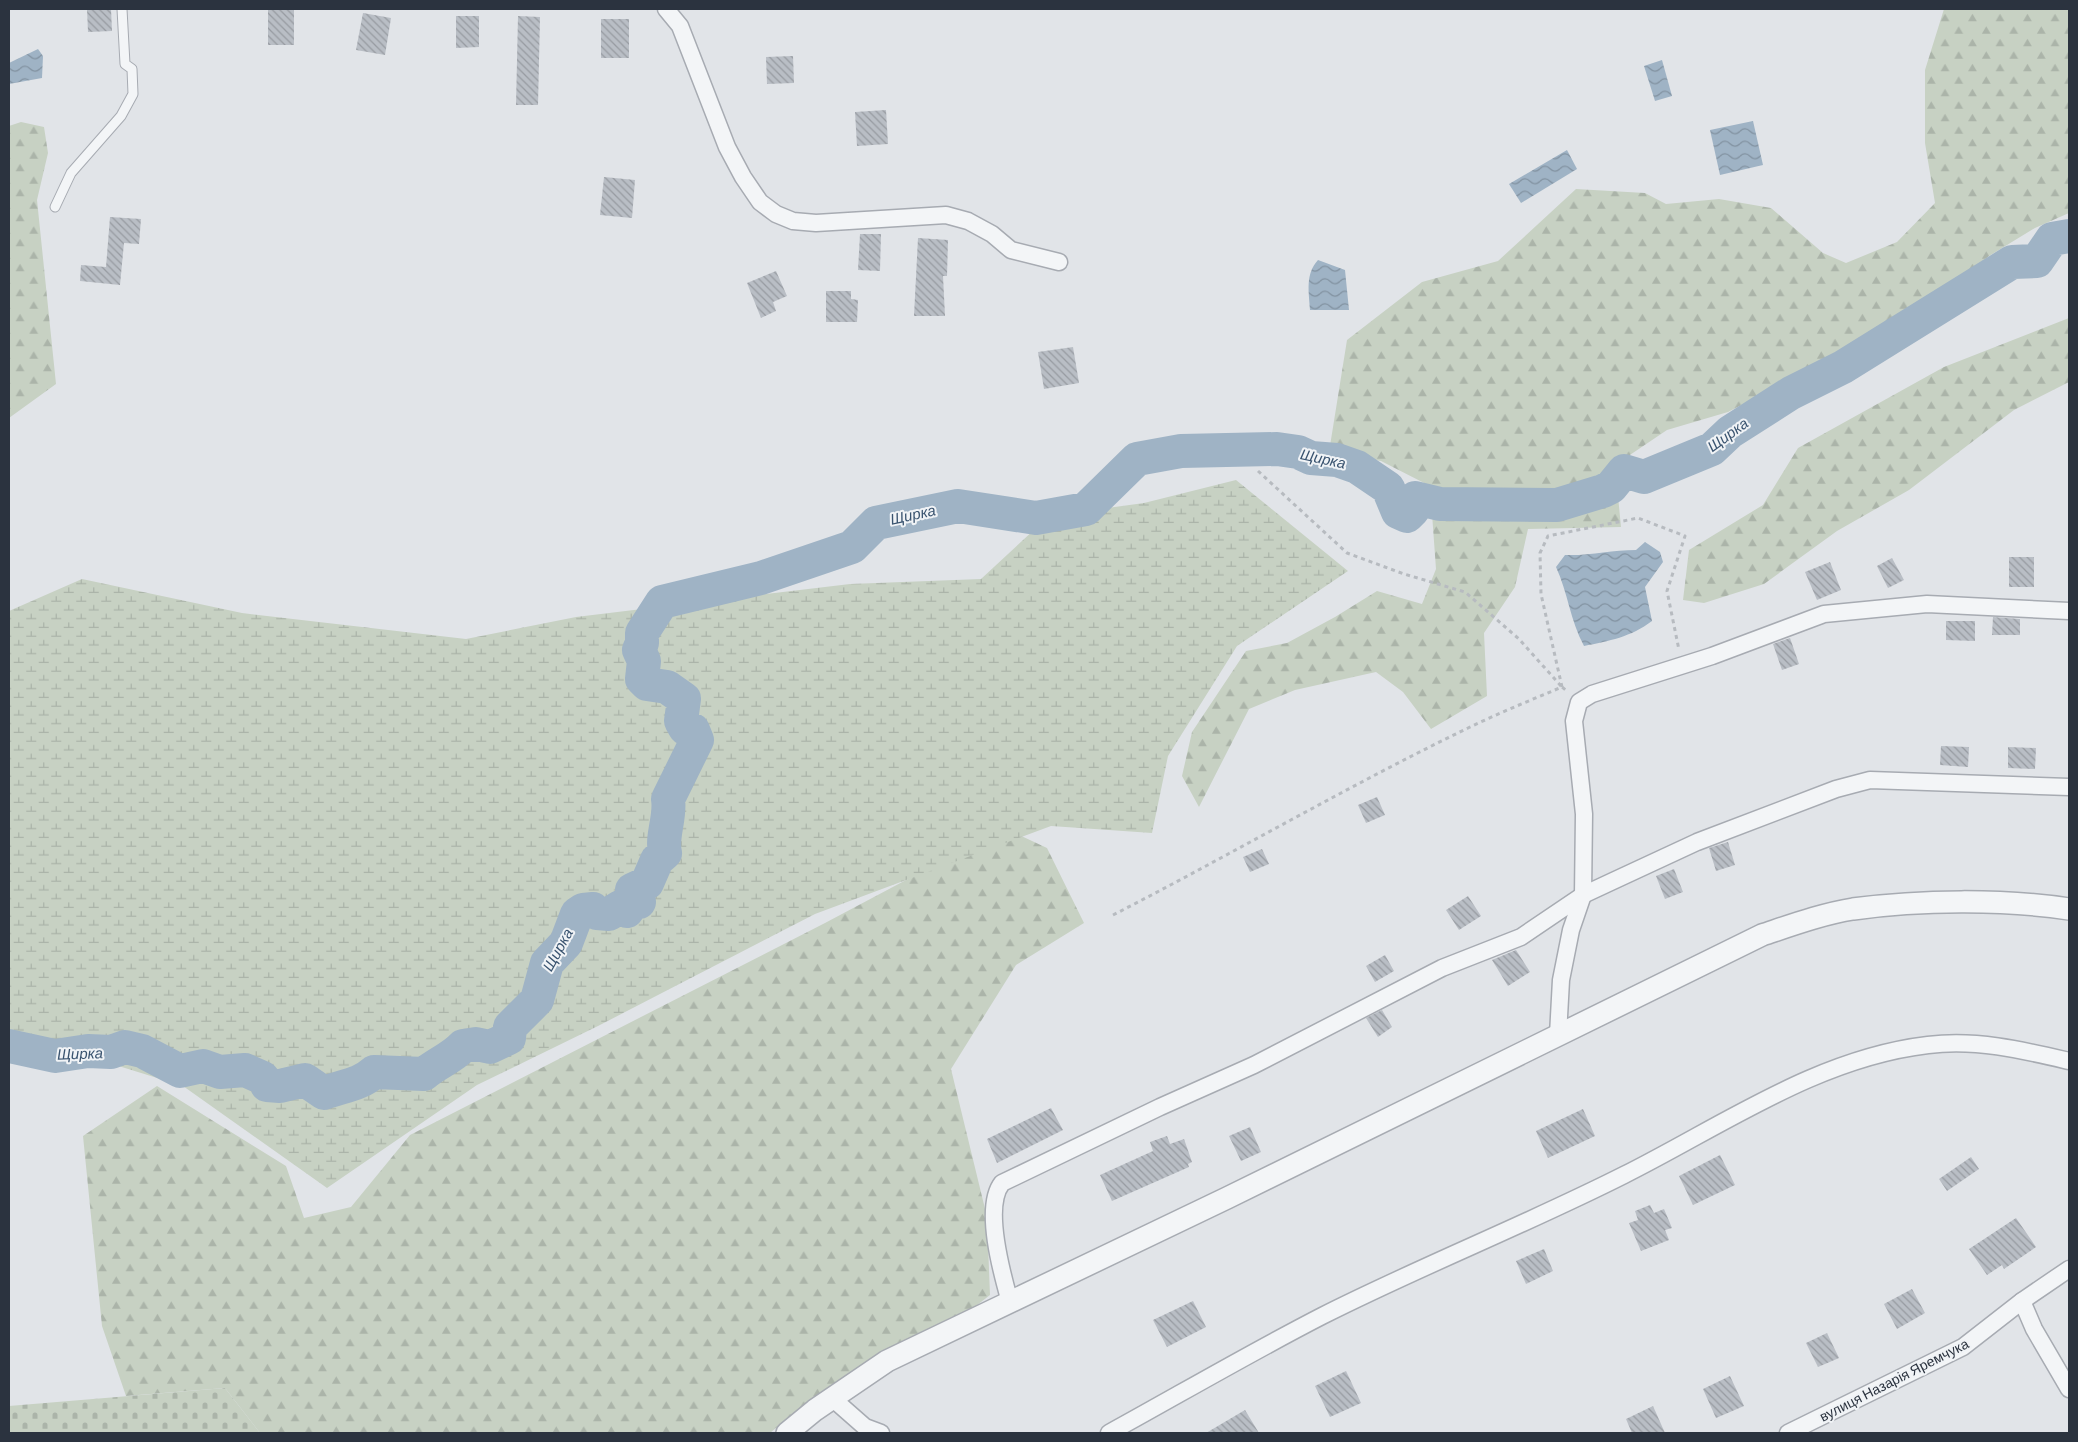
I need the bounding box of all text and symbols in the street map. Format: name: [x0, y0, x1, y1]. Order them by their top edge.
water label: Щирка: [1704, 413, 1751, 455]
water label: Щирка: [1299, 444, 1348, 472]
water label: Щирка: [888, 500, 937, 528]
water label: Щирка: [538, 925, 576, 974]
water label: Щирка: [57, 1043, 103, 1063]
street label: вулиця Назарія Яремчука: [1816, 1334, 1971, 1425]

